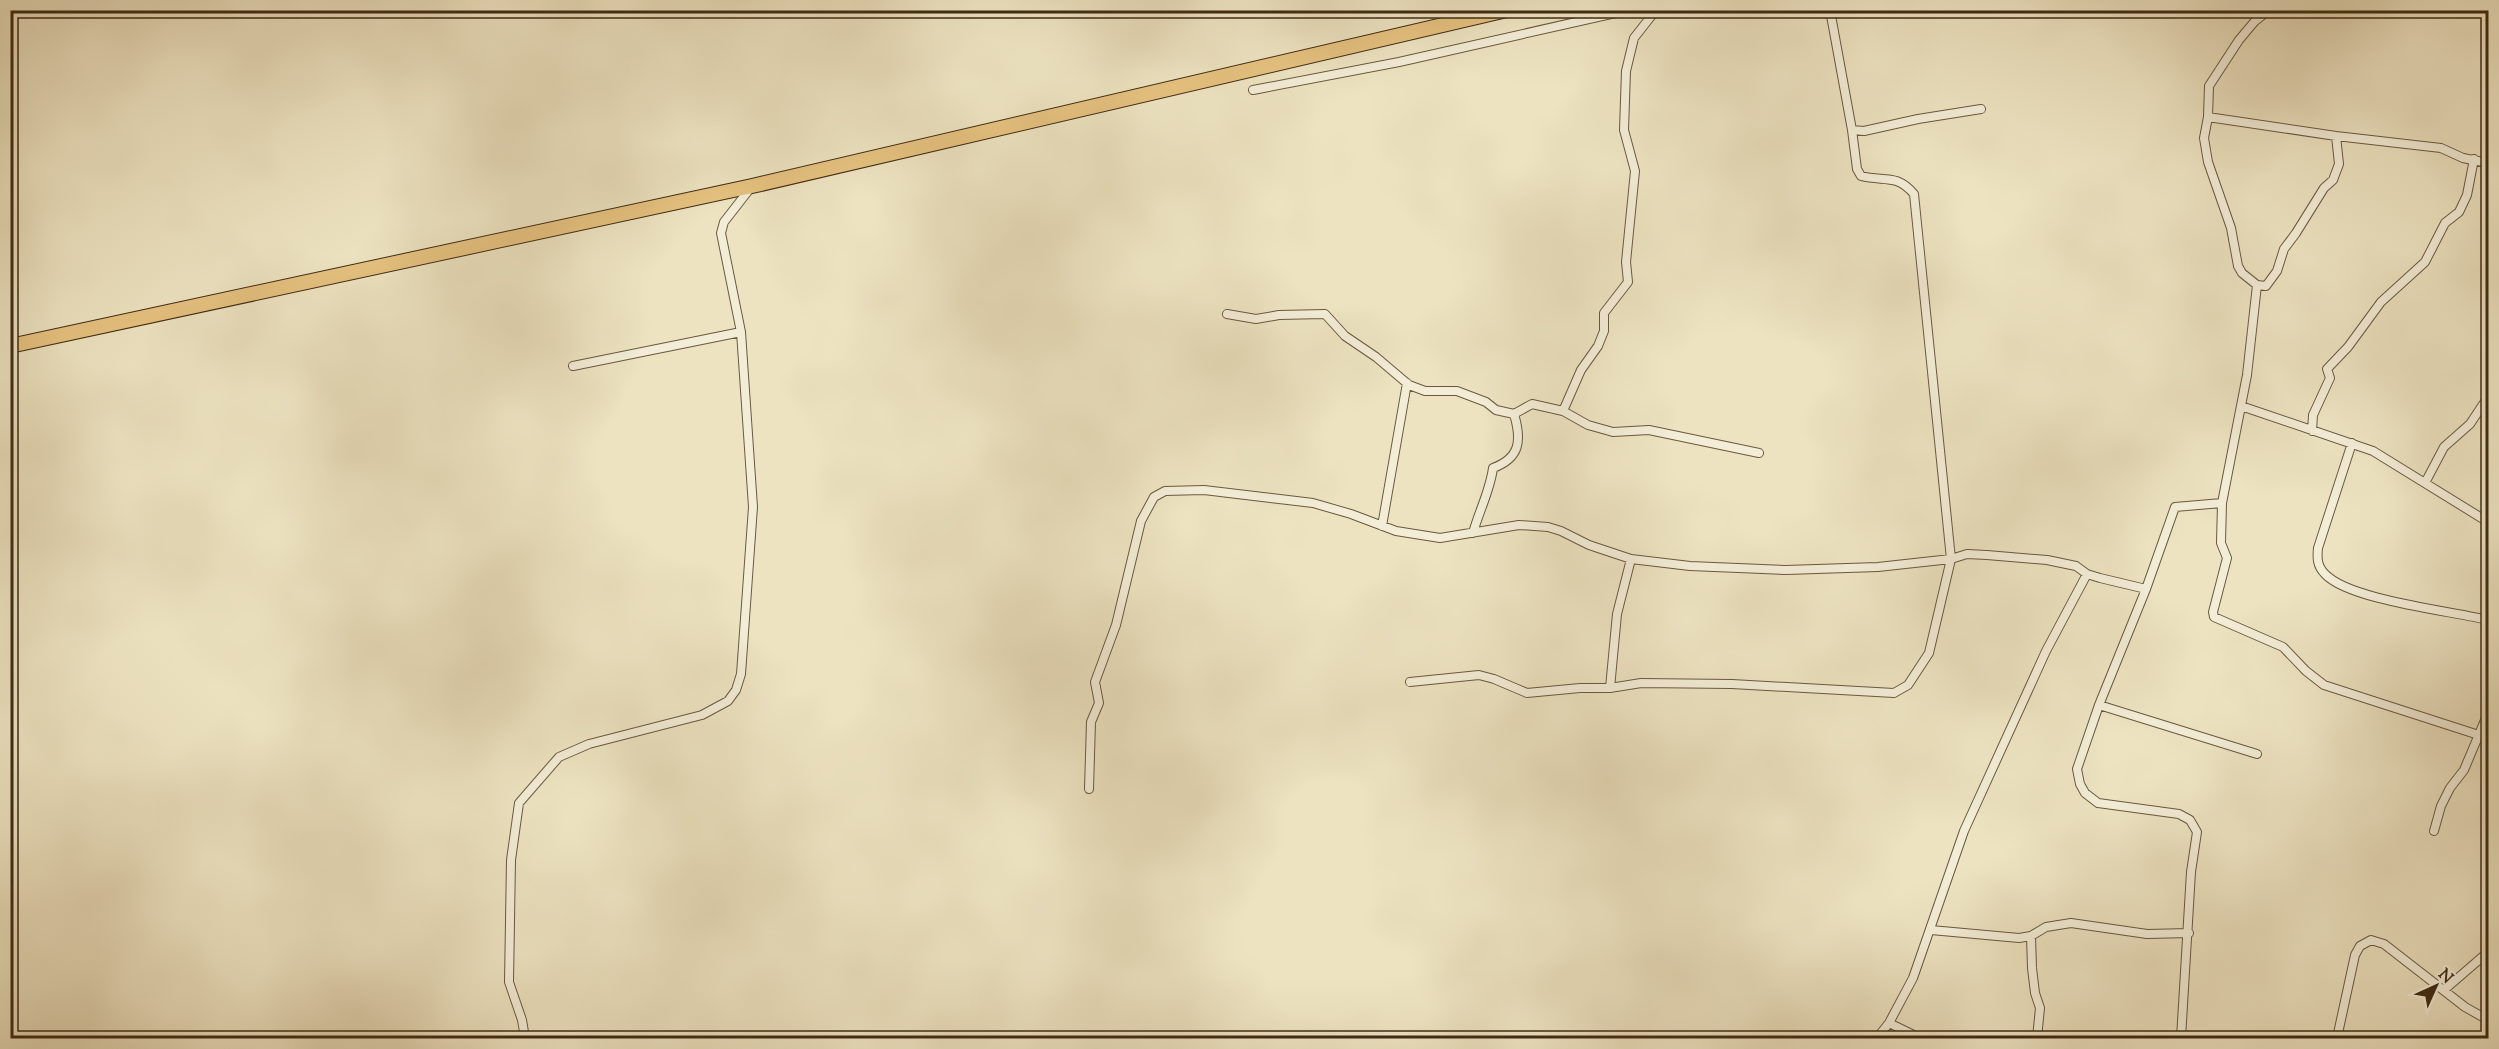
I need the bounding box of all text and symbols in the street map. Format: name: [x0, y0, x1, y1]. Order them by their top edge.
north arrow: [2406, 956, 2466, 1016]
text: N: [2432, 965, 2458, 990]

